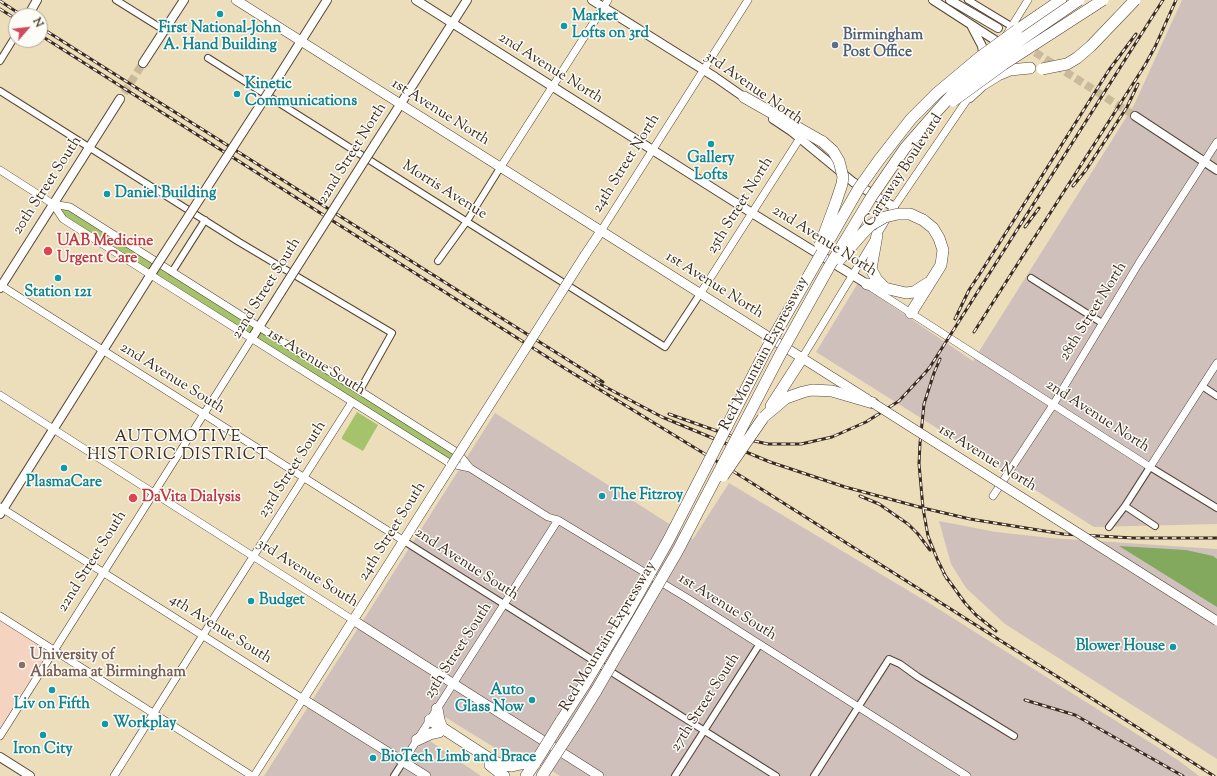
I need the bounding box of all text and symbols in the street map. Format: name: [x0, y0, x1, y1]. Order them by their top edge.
north arrow: [8, 8, 48, 48]
place label: Market Lofts on 3rd: [572, 8, 649, 43]
marker: First National-John A. Hand Building: [215, 9, 225, 19]
text: N: [29, 15, 47, 30]
place label: First National-John A. Hand Building: [159, 20, 281, 55]
marker: Market Lofts on 3rd: [559, 21, 569, 31]
place label: Birmingham Post Office: [843, 27, 923, 62]
street label: 2nd Avenue North: [494, 30, 606, 108]
marker: Birmingham Post Office: [830, 40, 840, 50]
street label: 3rd Avenue North: [700, 48, 806, 130]
place label: Kinetic Communications: [245, 76, 357, 111]
street label: 1st Avenue North: [388, 76, 492, 150]
marker: Kinetic Communications: [232, 89, 242, 99]
street label: 22nd Street North: [315, 100, 391, 208]
street label: 24th Street North: [589, 111, 665, 217]
street label: Carraway Boulevard: [861, 111, 947, 231]
street label: 20th Street South: [10, 133, 86, 239]
marker: Gallery Lofts: [706, 139, 716, 149]
place label: Gallery Lofts: [687, 150, 735, 185]
street label: 25th Street North: [704, 154, 778, 258]
street label: Morris Avenue: [398, 158, 490, 224]
place label: Daniel Building: [115, 185, 216, 203]
marker: Daniel Building: [102, 189, 112, 199]
street label: 2nd Avenue North: [768, 203, 880, 281]
place label: UAB Medicine Urgent Care: [57, 233, 153, 268]
street label: 22nd Street South: [229, 235, 305, 343]
marker: UAB Medicine Urgent Care: [42, 245, 54, 257]
street label: 1st Avenue North: [662, 249, 766, 323]
street label: 28th Street North: [1056, 259, 1132, 365]
marker: Station 121: [53, 273, 63, 283]
street label: Red Mountain Expressway: [717, 274, 813, 434]
place label: Station 121: [24, 284, 92, 302]
street label: 1st Avenue South: [264, 326, 368, 400]
street label: 2nd Avenue South: [116, 339, 228, 419]
street label: 2nd Avenue North: [1042, 377, 1152, 457]
street label: 23rd Street South: [255, 418, 331, 522]
street label: 1st Avenue North: [935, 422, 1039, 496]
district label: AUTOMOTIVE HISTORIC DISTRICT: [87, 428, 269, 466]
marker: PlasmaCare: [59, 463, 69, 473]
place label: PlasmaCare: [26, 474, 102, 492]
street label: 24th Street South: [355, 479, 431, 585]
place label: The Fitzroy: [610, 487, 683, 505]
place label: DaVita Dialysis: [142, 489, 241, 507]
marker: The Fitzroy: [597, 491, 607, 501]
marker: DaVita Dialysis: [127, 492, 139, 504]
street label: 22nd Street South: [55, 508, 131, 616]
street label: 2nd Avenue South: [411, 525, 521, 605]
street label: 3rd Avenue South: [253, 536, 361, 612]
street label: Red Mountain Expressway: [557, 559, 661, 715]
street label: 1st Avenue South: [675, 571, 779, 645]
street label: 4th Avenue South: [165, 591, 275, 669]
place label: Budget: [259, 592, 305, 610]
marker: Budget: [246, 596, 256, 606]
street label: 25th Street South: [421, 600, 497, 702]
place label: Blower House: [1076, 638, 1165, 656]
marker: Blower House: [1168, 642, 1178, 652]
place label: University of Alabama at Birmingham: [30, 647, 186, 682]
street label: 27th Street South: [668, 651, 744, 755]
marker: University of Alabama at Birmingham: [17, 660, 27, 670]
place label: Auto Glass Now: [455, 682, 524, 717]
marker: Liv on Fifth: [47, 685, 57, 695]
marker: Auto Glass Now: [527, 695, 537, 705]
place label: Liv on Fifth: [14, 696, 90, 714]
place label: Workplay: [113, 715, 177, 733]
marker: Workplay: [100, 719, 110, 729]
marker: Iron City: [38, 730, 48, 740]
place label: Iron City: [13, 741, 73, 759]
place label: BioTech Limb and Brace: [381, 749, 536, 767]
marker: BioTech Limb and Brace: [368, 753, 378, 763]

